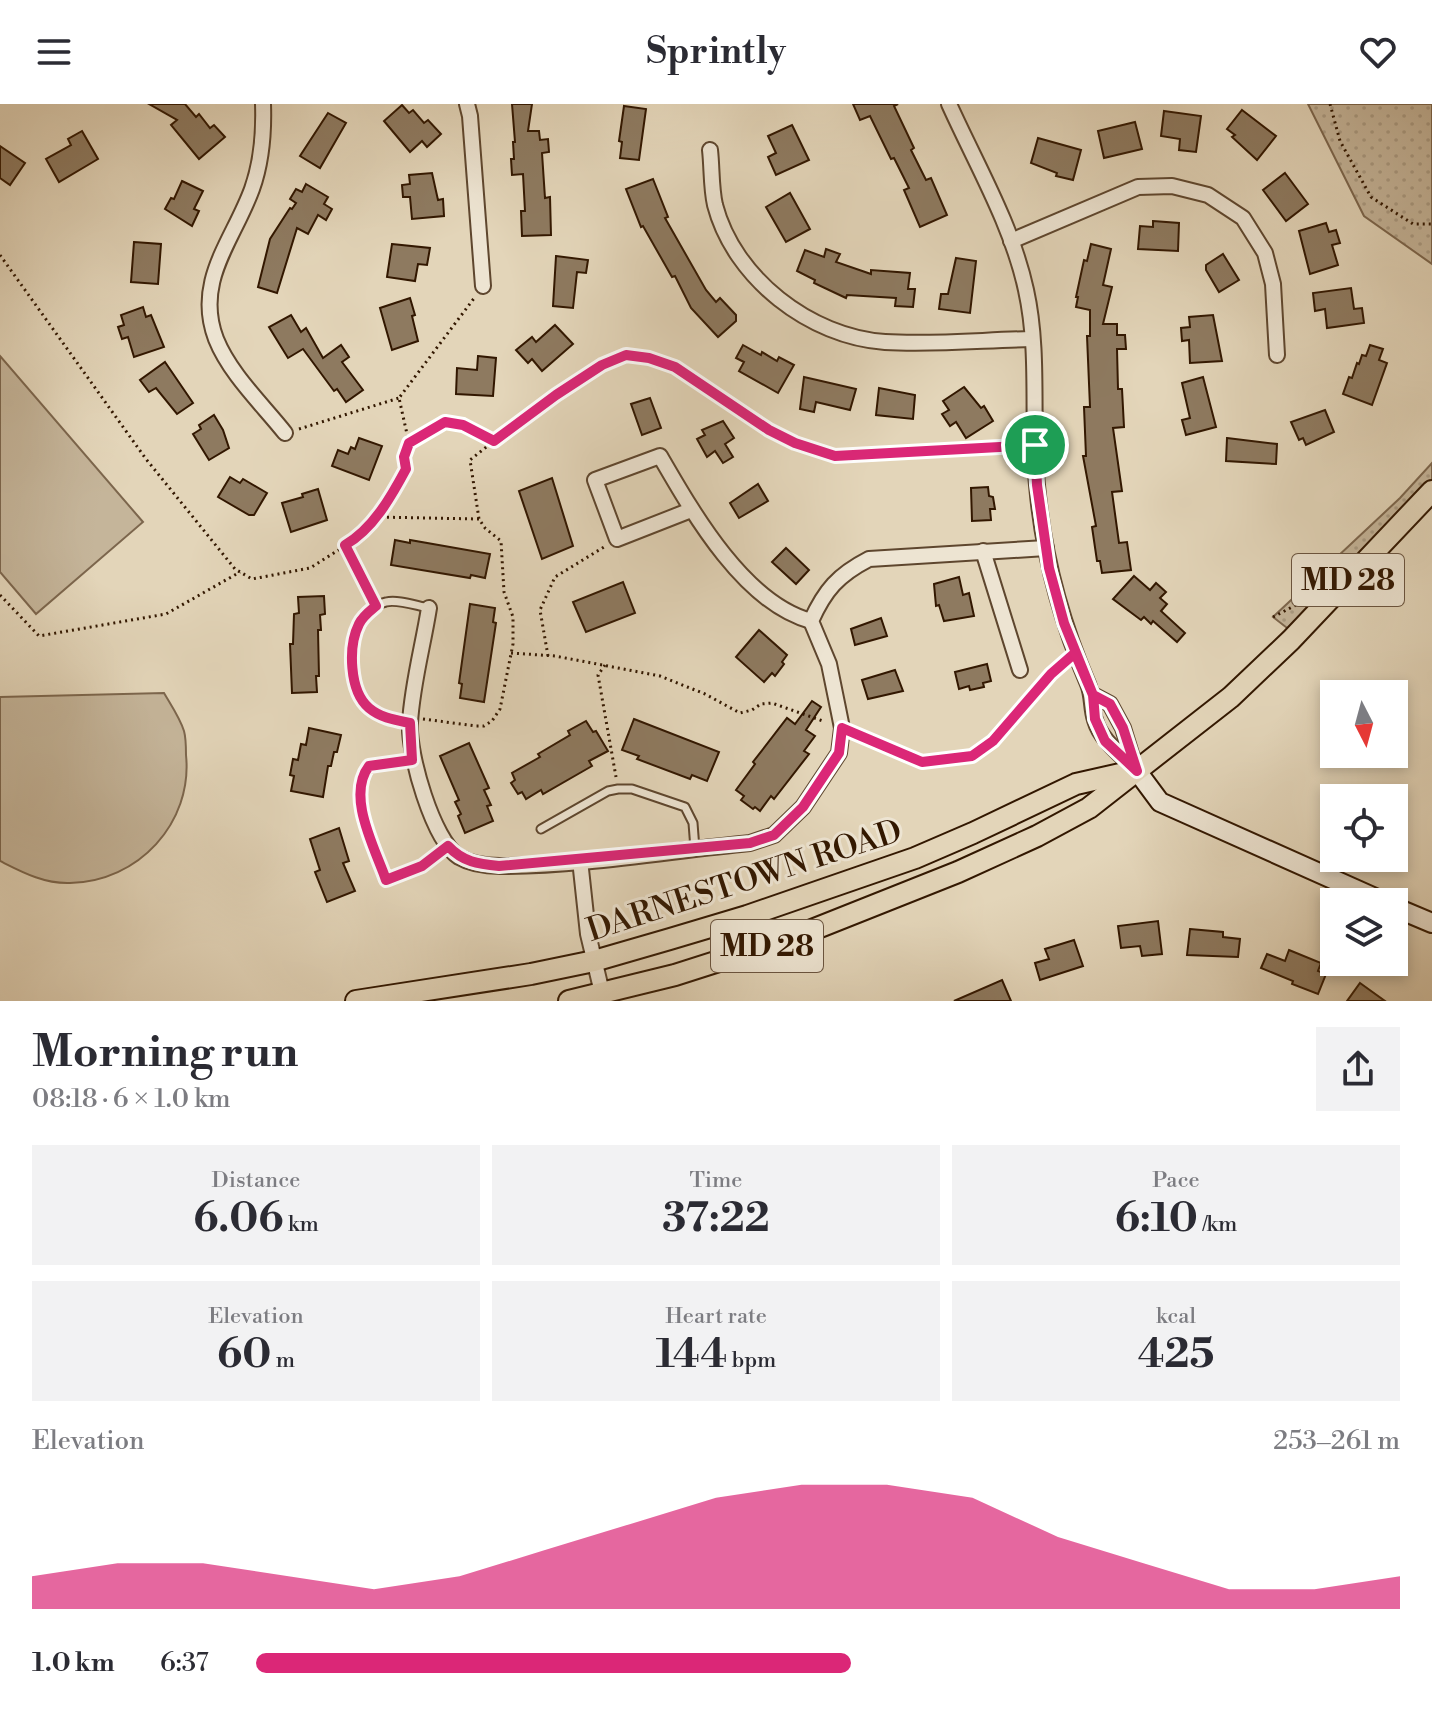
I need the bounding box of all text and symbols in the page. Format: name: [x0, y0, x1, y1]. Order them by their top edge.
icon: menu: [32, 30, 76, 74]
text: Sprintly: [646, 30, 786, 75]
icon: heart: [1356, 30, 1400, 74]
pin: [1001, 411, 1069, 479]
icon: arrive: [1013, 423, 1057, 467]
road number: MD 28: [1292, 554, 1404, 606]
north arrow: [1320, 680, 1408, 768]
map controls: [1320, 680, 1408, 976]
button: locate: [1320, 784, 1408, 872]
street label: DARNESTOWN ROAD: [582, 811, 907, 951]
button: layers: [1320, 888, 1408, 976]
road number: MD 28: [711, 920, 823, 972]
text: Morning run: [32, 1025, 298, 1080]
button: share: [1316, 1027, 1400, 1111]
text: 08:18 · 6 × 1.0 km: [32, 1083, 231, 1115]
text: Distance: [212, 1167, 300, 1194]
text: Time: [690, 1167, 742, 1194]
text: Pace: [1152, 1167, 1200, 1194]
text: 6.06: [193, 1194, 284, 1244]
text: 37:22: [662, 1194, 770, 1244]
text: 6:10: [1115, 1194, 1198, 1244]
text: km: [284, 1211, 319, 1238]
text: /km: [1198, 1211, 1237, 1238]
text: Elevation: [208, 1303, 304, 1330]
text: Heart rate: [665, 1303, 767, 1330]
text: kcal: [1156, 1303, 1196, 1330]
text: 60: [217, 1330, 271, 1380]
text: 144: [656, 1330, 727, 1380]
text: 425: [1138, 1330, 1214, 1380]
text: m: [271, 1347, 295, 1374]
text: bpm: [727, 1347, 776, 1374]
text: Elevation: [32, 1425, 145, 1457]
text: 253–261 m: [1273, 1425, 1400, 1457]
text: 1.0 km: [32, 1647, 115, 1679]
text: 6:37: [160, 1647, 209, 1679]

